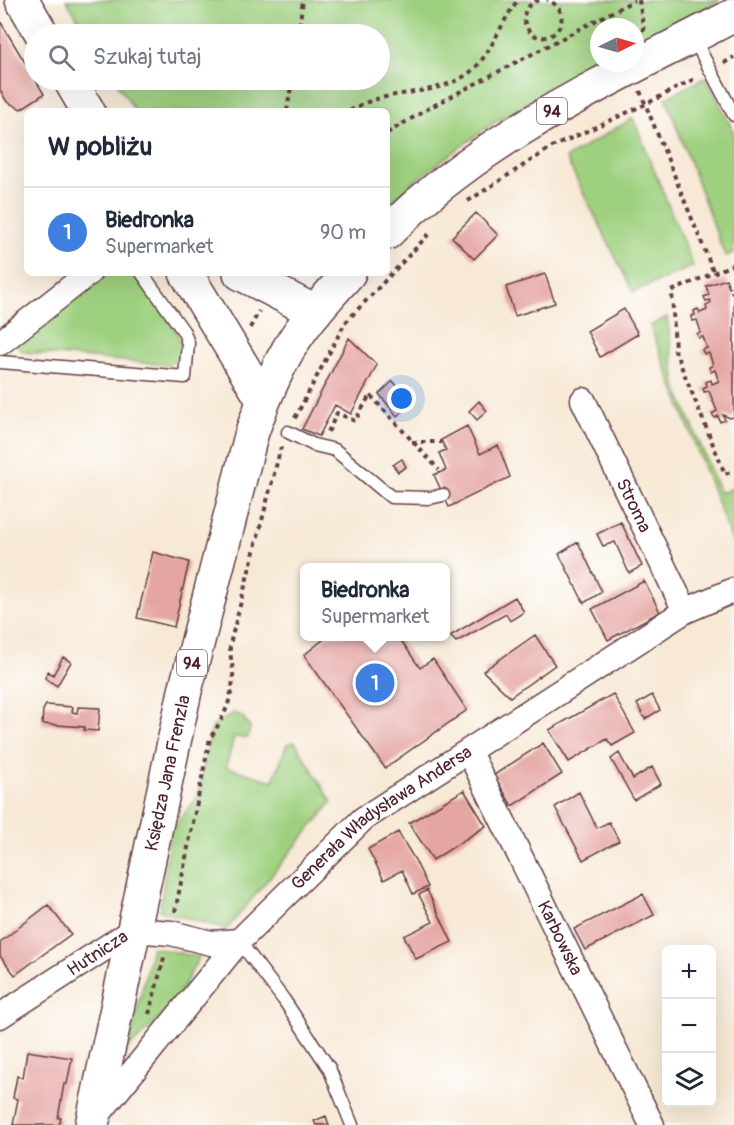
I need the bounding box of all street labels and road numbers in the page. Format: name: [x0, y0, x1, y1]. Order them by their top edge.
road number: 94: [537, 98, 567, 124]
street label: Stroma: [611, 475, 656, 536]
road number: 94: [177, 650, 207, 676]
street label: Księdza Jana Frenzla: [140, 693, 196, 853]
street label: Generała Władysława Andersa: [286, 741, 476, 895]
street label: Karbowska: [532, 897, 588, 979]
street label: Hutnicza: [63, 925, 133, 982]

